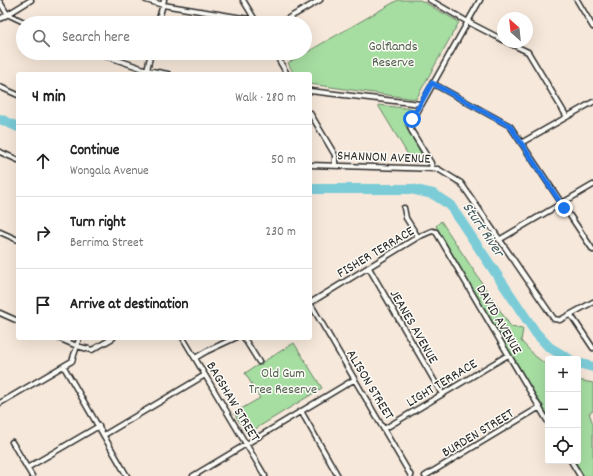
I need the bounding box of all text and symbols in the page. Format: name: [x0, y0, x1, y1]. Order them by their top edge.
north arrow: [497, 12, 533, 48]
search box: [16, 16, 312, 60]
icon: search: [30, 27, 52, 49]
text: Search here: [62, 27, 130, 49]
park label: Golflands Reserve: [368, 37, 418, 73]
text: 4 min: [32, 86, 66, 110]
text: Walk · 280 m: [235, 89, 296, 108]
route start: [403, 110, 421, 128]
text: Continue: [70, 140, 119, 162]
street label: SHANNON AVENUE: [337, 146, 432, 170]
icon: ahead: [32, 150, 54, 172]
text: 50 m: [271, 151, 296, 170]
text: Wongala Avenue: [70, 162, 149, 181]
water label: Sturt River: [456, 198, 509, 263]
route end: [555, 199, 573, 217]
text: Turn right: [70, 212, 126, 234]
street label: FISHER TERRACE: [334, 221, 419, 284]
icon: right: [32, 222, 54, 244]
text: 230 m: [266, 223, 296, 242]
text: Berrima Street: [70, 234, 144, 253]
street label: DAVID AVENUE: [470, 282, 527, 359]
street label: JEANES AVENUE: [384, 286, 443, 368]
icon: arrive: [32, 294, 54, 316]
text: Arrive at destination: [70, 294, 188, 316]
street label: ALISON STREET: [340, 346, 398, 424]
street label: LIGHT TERRACE: [403, 354, 482, 413]
map controls: [545, 356, 581, 464]
button: +: [545, 356, 581, 392]
street label: BAGSHAW STREET: [200, 358, 264, 446]
park label: Old Gum Tree Reserve: [249, 364, 317, 400]
button: −: [545, 392, 581, 428]
street label: BURDEN STREET: [438, 404, 518, 463]
button: locate: [545, 428, 581, 464]

